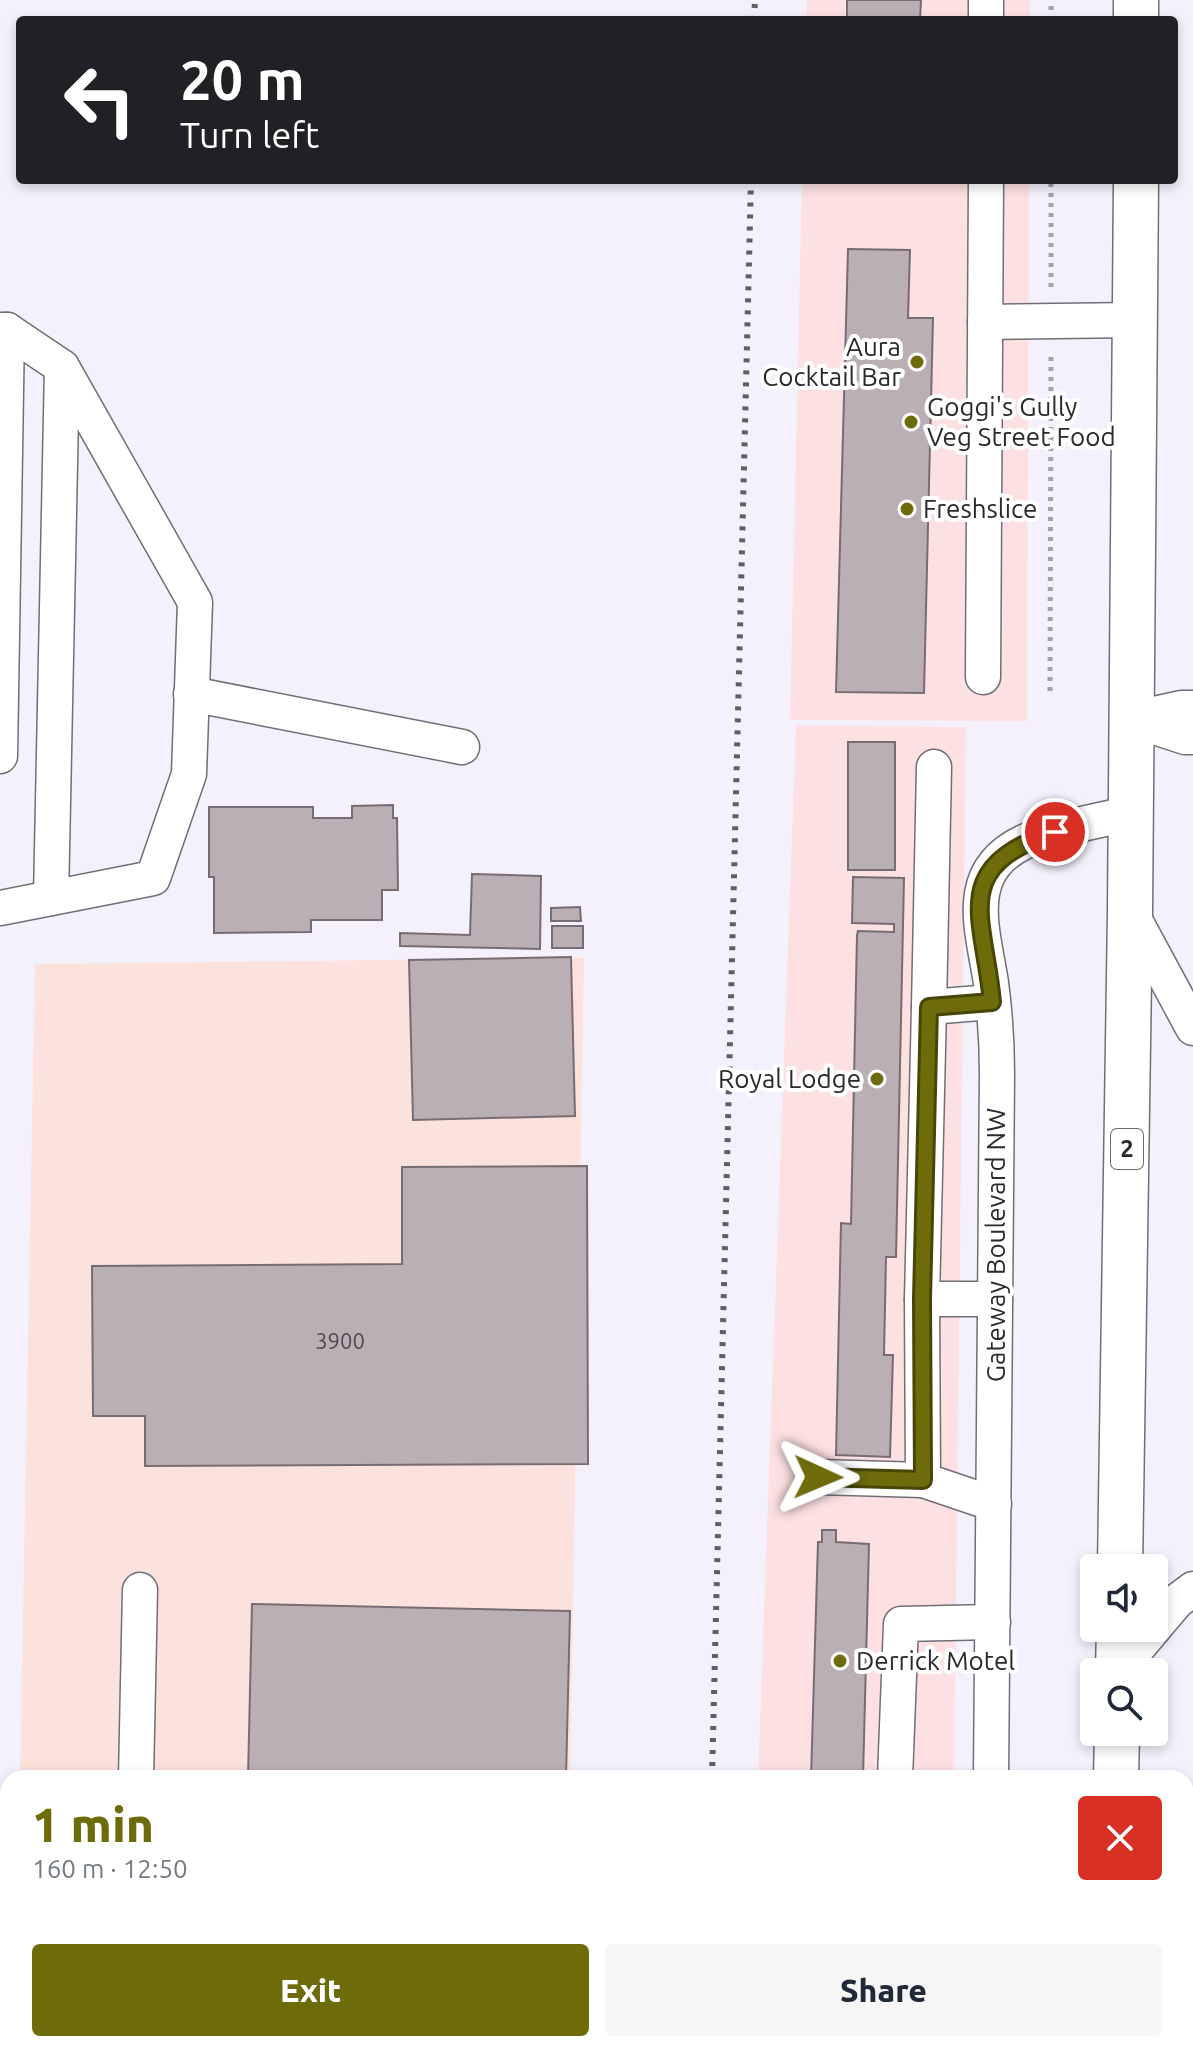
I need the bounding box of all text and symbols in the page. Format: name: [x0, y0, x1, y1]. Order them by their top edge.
icon: left: [48, 48, 152, 152]
text: 20 m: [180, 48, 305, 111]
text: Turn left: [180, 114, 319, 155]
place label: Aura Cocktail Bar: [762, 332, 901, 391]
marker: Aura Cocktail Bar: [908, 353, 926, 371]
place label: Goggi's Gully Veg Street Food: [927, 392, 1116, 451]
marker: Goggi's Gully Veg Street Food: [902, 413, 920, 431]
place label: Freshslice: [923, 494, 1037, 523]
marker: Freshslice: [898, 500, 916, 518]
pin: [1021, 798, 1089, 866]
icon: arrive: [1033, 810, 1077, 854]
place label: Royal Lodge: [718, 1064, 861, 1093]
marker: Royal Lodge: [868, 1070, 886, 1088]
street label: Gateway Boulevard NW: [981, 1108, 1010, 1382]
road number: 2: [1111, 1129, 1143, 1169]
house number: 3900: [315, 1328, 365, 1353]
position arrow: [776, 1435, 860, 1519]
map controls: [1080, 1554, 1168, 1746]
button: sound: [1080, 1554, 1168, 1642]
place label: Derrick Motel: [856, 1646, 1015, 1675]
marker: Derrick Motel: [831, 1652, 849, 1670]
button: search: [1080, 1658, 1168, 1746]
button: close: [1078, 1796, 1162, 1880]
text: 1 min: [32, 1797, 154, 1851]
text: 160 m · 12:50: [32, 1854, 188, 1883]
button: Exit: [32, 1944, 589, 2036]
button: Share: [605, 1944, 1162, 2036]

